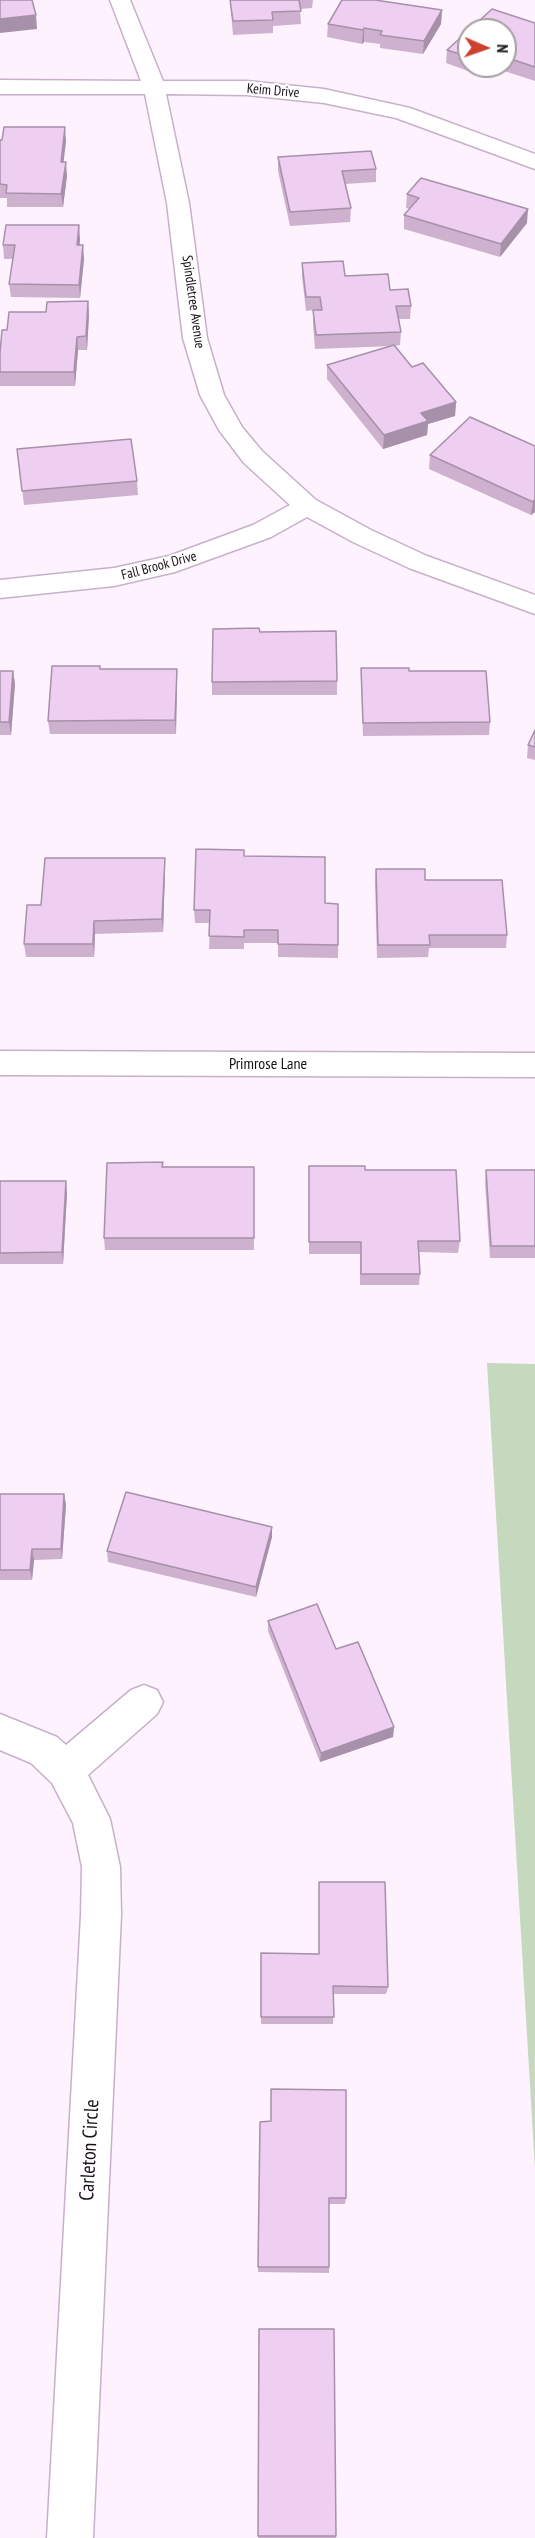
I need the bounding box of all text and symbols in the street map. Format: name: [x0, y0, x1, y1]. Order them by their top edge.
north arrow: [457, 18, 517, 78]
text: N: [493, 44, 513, 53]
street label: Keim Drive: [246, 80, 300, 102]
street label: Spindletree Avenue: [178, 254, 208, 350]
street label: Fall Brook Drive: [120, 548, 198, 584]
street label: Primrose Lane: [229, 1054, 307, 1074]
street label: Carleton Circle: [75, 2099, 105, 2201]

